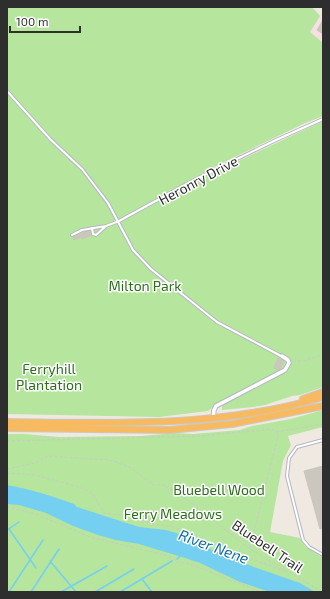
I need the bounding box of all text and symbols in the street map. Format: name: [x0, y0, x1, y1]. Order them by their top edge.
scale bar: [10, 8, 80, 34]
text: 100 m: [16, 14, 48, 28]
street label: Heronry Drive: [155, 152, 241, 208]
park label: Milton Park: [109, 277, 181, 294]
park label: Ferryhill Plantation: [16, 360, 82, 393]
park label: Bluebell Wood: [173, 481, 265, 498]
park label: Ferry Meadows: [124, 505, 222, 522]
street label: Bluebell Trail: [229, 516, 308, 577]
water label: River Nene: [176, 525, 252, 567]

